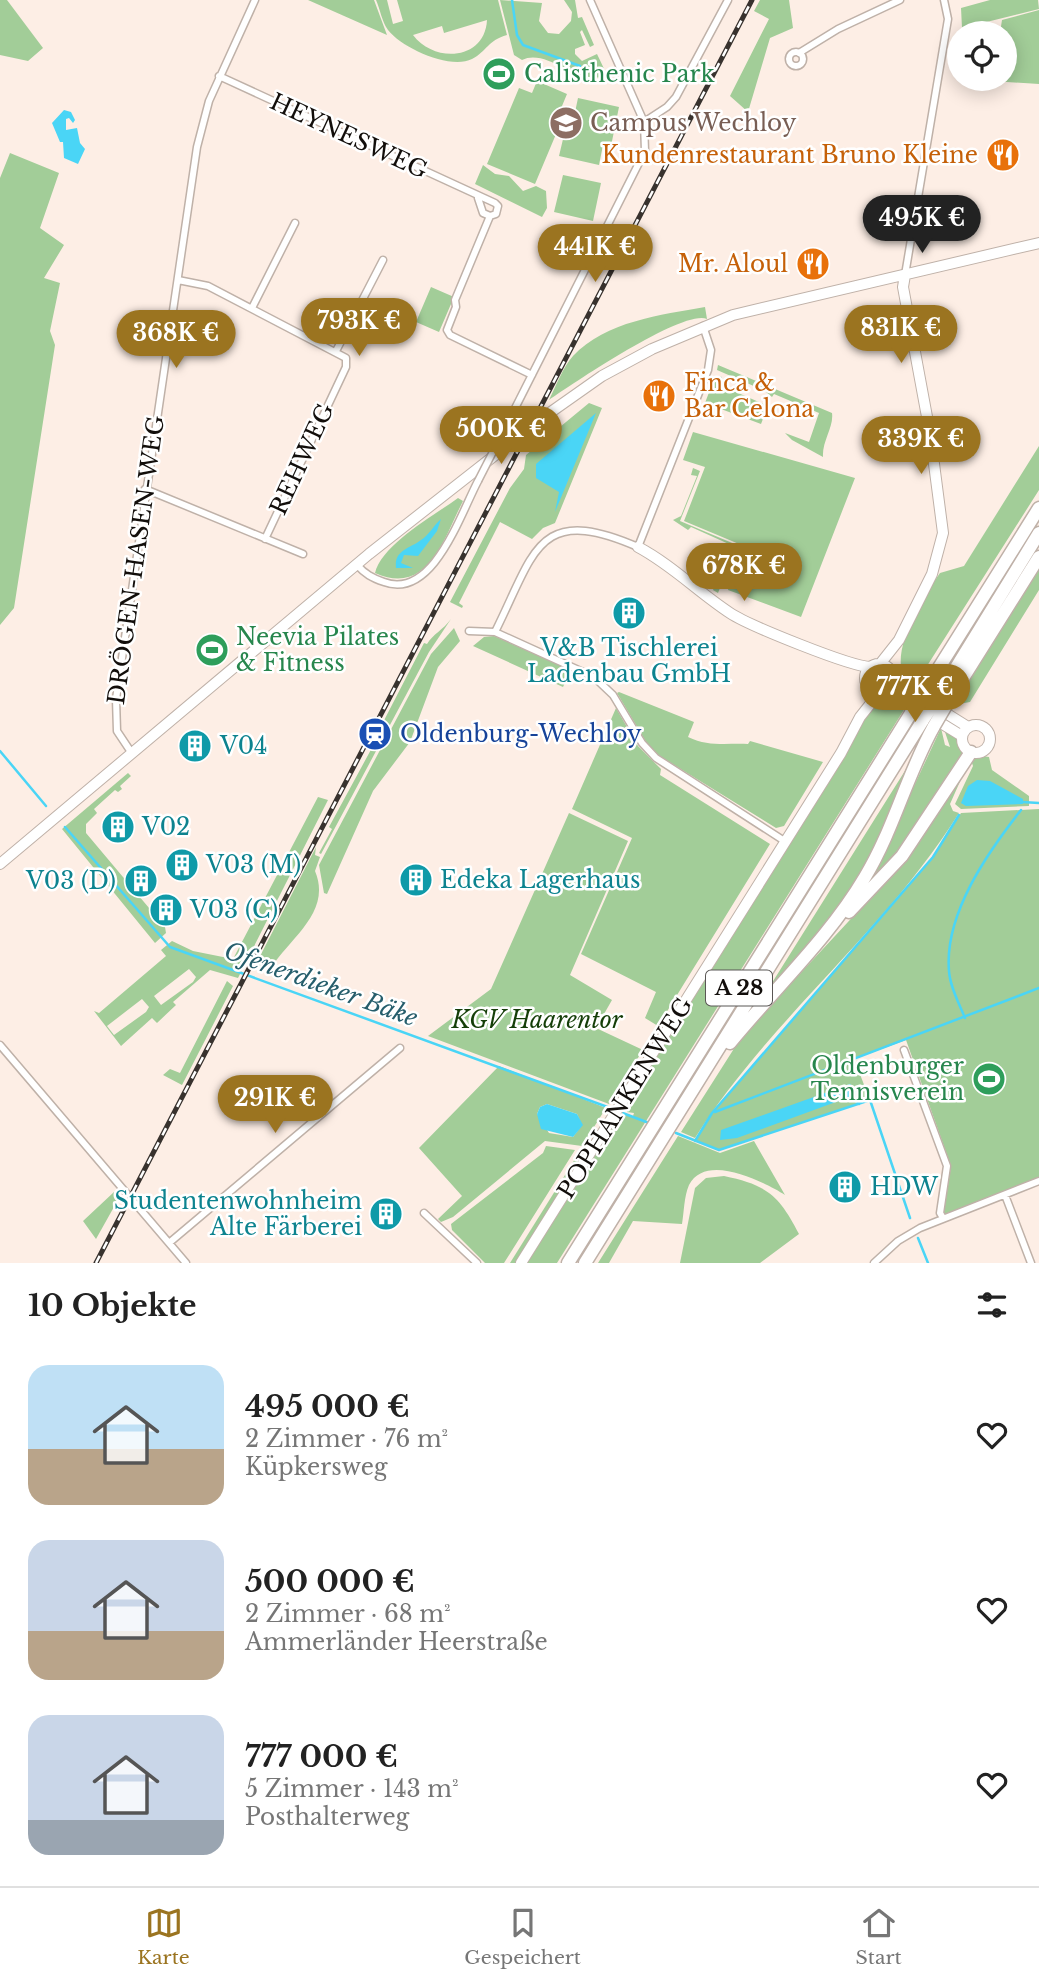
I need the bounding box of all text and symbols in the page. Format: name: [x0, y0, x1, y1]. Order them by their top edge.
map controls: [947, 21, 1017, 91]
button: locate: [947, 21, 1017, 91]
sports icon: Calisthenic Park: [480, 55, 518, 93]
place label: Calisthenic Park: [524, 60, 716, 88]
street label: HEYNESWEG: [266, 87, 432, 185]
school or university icon: Campus Wechloy: [547, 104, 585, 142]
place label: Campus Wechloy: [590, 109, 797, 137]
restaurant icon: Kundenrestaurant Bruno Kleine: [984, 136, 1022, 174]
place label: Kundenrestaurant Bruno Kleine: [602, 141, 978, 169]
pin: 495K €: [865, 196, 979, 255]
text: 495K €: [879, 204, 965, 232]
pin: 441K €: [538, 224, 652, 284]
text: 441K €: [554, 233, 636, 261]
restaurant icon: Mr. Aloul: [794, 245, 832, 283]
place label: Mr. Aloul: [678, 250, 788, 278]
pin: 793K €: [302, 298, 416, 358]
pin: 831K €: [844, 306, 958, 365]
text: 793K €: [317, 307, 401, 335]
pin: 368K €: [119, 310, 233, 370]
text: 831K €: [860, 314, 942, 342]
text: 368K €: [133, 319, 219, 347]
place label: Finca & Bar Celona: [684, 369, 814, 423]
restaurant icon: Finca & Bar Celona: [640, 377, 678, 415]
street label: REHWEG: [264, 399, 340, 519]
pin: 500K €: [444, 406, 558, 466]
street label: DRÖGEN-HASEN-WEG: [101, 414, 170, 706]
text: 500K €: [456, 415, 546, 443]
pin: 339K €: [864, 416, 978, 476]
text: 339K €: [878, 425, 964, 453]
pin: 678K €: [687, 544, 801, 603]
text: 678K €: [702, 552, 786, 580]
building icon: V&B Tischlerei Ladenbau GmbH: [610, 594, 648, 632]
place label: Neevia Pilates & Fitness: [236, 623, 399, 677]
sports icon: Neevia Pilates & Fitness: [193, 631, 231, 669]
place label: V&B Tischlerei Ladenbau GmbH: [527, 634, 731, 688]
pin: 777K €: [858, 664, 972, 724]
text: 777K €: [876, 673, 954, 701]
station icon: Oldenburg-Wechloy: [356, 715, 394, 753]
place label: Oldenburg-Wechloy: [400, 720, 642, 748]
building icon: V04: [176, 727, 214, 765]
place label: V04: [219, 732, 268, 760]
building icon: V02: [99, 808, 137, 846]
place label: V02: [141, 813, 190, 841]
building icon: V03 (M): [163, 846, 201, 884]
place label: V03 (M): [205, 851, 301, 879]
building icon: Edeka Lagerhaus: [397, 861, 435, 899]
building icon: V03 (D): [122, 862, 160, 900]
place label: Edeka Lagerhaus: [440, 866, 640, 894]
place label: V03 (D): [25, 867, 116, 895]
building icon: V03 (C): [147, 891, 185, 929]
place label: V03 (C): [189, 896, 278, 924]
water label: Ofenerdieker Bäke: [221, 936, 421, 1032]
road number: A 28: [706, 970, 772, 1006]
street label: POPHANKENWEG: [552, 992, 698, 1204]
park label: KGV Haarentor: [451, 1006, 624, 1034]
place label: Oldenburger Tennisverein: [811, 1052, 964, 1106]
sports icon: Oldenburger Tennisverein: [970, 1060, 1008, 1098]
pin: 291K €: [218, 1076, 332, 1135]
text: 291K €: [234, 1084, 316, 1112]
building icon: HDW: [826, 1168, 864, 1206]
place label: HDW: [870, 1173, 939, 1201]
place label: Studentenwohnheim Alte Färberei: [114, 1187, 362, 1241]
building icon: Studentenwohnheim Alte Färberei: [367, 1195, 405, 1233]
icon: filters: [973, 1286, 1011, 1324]
text: 10 Objekte: [28, 1287, 197, 1324]
text: 495 000 €: [245, 1388, 410, 1425]
icon: home: [84, 1393, 168, 1477]
icon: heart: [973, 1416, 1011, 1454]
text: 2 Zimmer · 76 m²: [245, 1425, 448, 1453]
text: Küpkersweg: [245, 1453, 388, 1481]
text: 500 000 €: [245, 1563, 415, 1600]
icon: home: [84, 1568, 168, 1652]
icon: heart: [973, 1591, 1011, 1629]
text: 2 Zimmer · 68 m²: [245, 1600, 451, 1628]
text: Ammerländer Heerstraße: [245, 1628, 548, 1656]
text: 777 000 €: [245, 1738, 398, 1775]
icon: home: [84, 1743, 168, 1827]
icon: heart: [973, 1766, 1011, 1804]
text: 5 Zimmer · 143 m²: [245, 1775, 459, 1803]
text: Posthalterweg: [245, 1803, 409, 1831]
tab: Karte: [137, 1904, 190, 1969]
tab: Gespeichert: [464, 1904, 581, 1969]
tab: Start: [856, 1904, 902, 1969]

